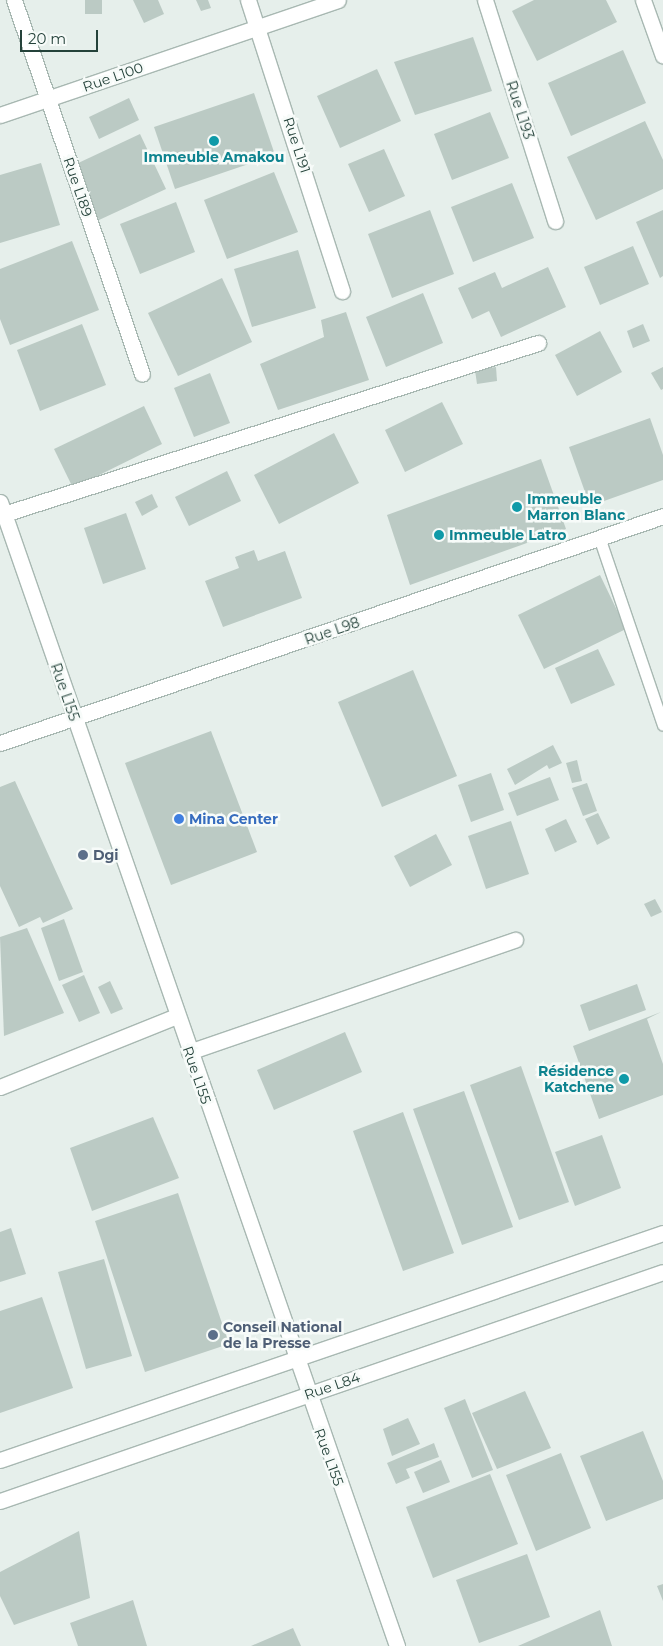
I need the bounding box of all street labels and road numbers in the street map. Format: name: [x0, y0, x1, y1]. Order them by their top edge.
street label: Rue L100: [80, 59, 146, 95]
street label: Rue L193: [503, 79, 537, 141]
street label: Rue L191: [280, 115, 314, 175]
street label: Rue L189: [60, 155, 96, 219]
street label: Rue L98: [302, 614, 362, 648]
street label: Rue L155: [47, 661, 83, 723]
street label: Rue L155: [179, 1044, 215, 1106]
street label: Rue L84: [302, 1369, 362, 1403]
street label: Rue L155: [311, 1426, 347, 1488]

